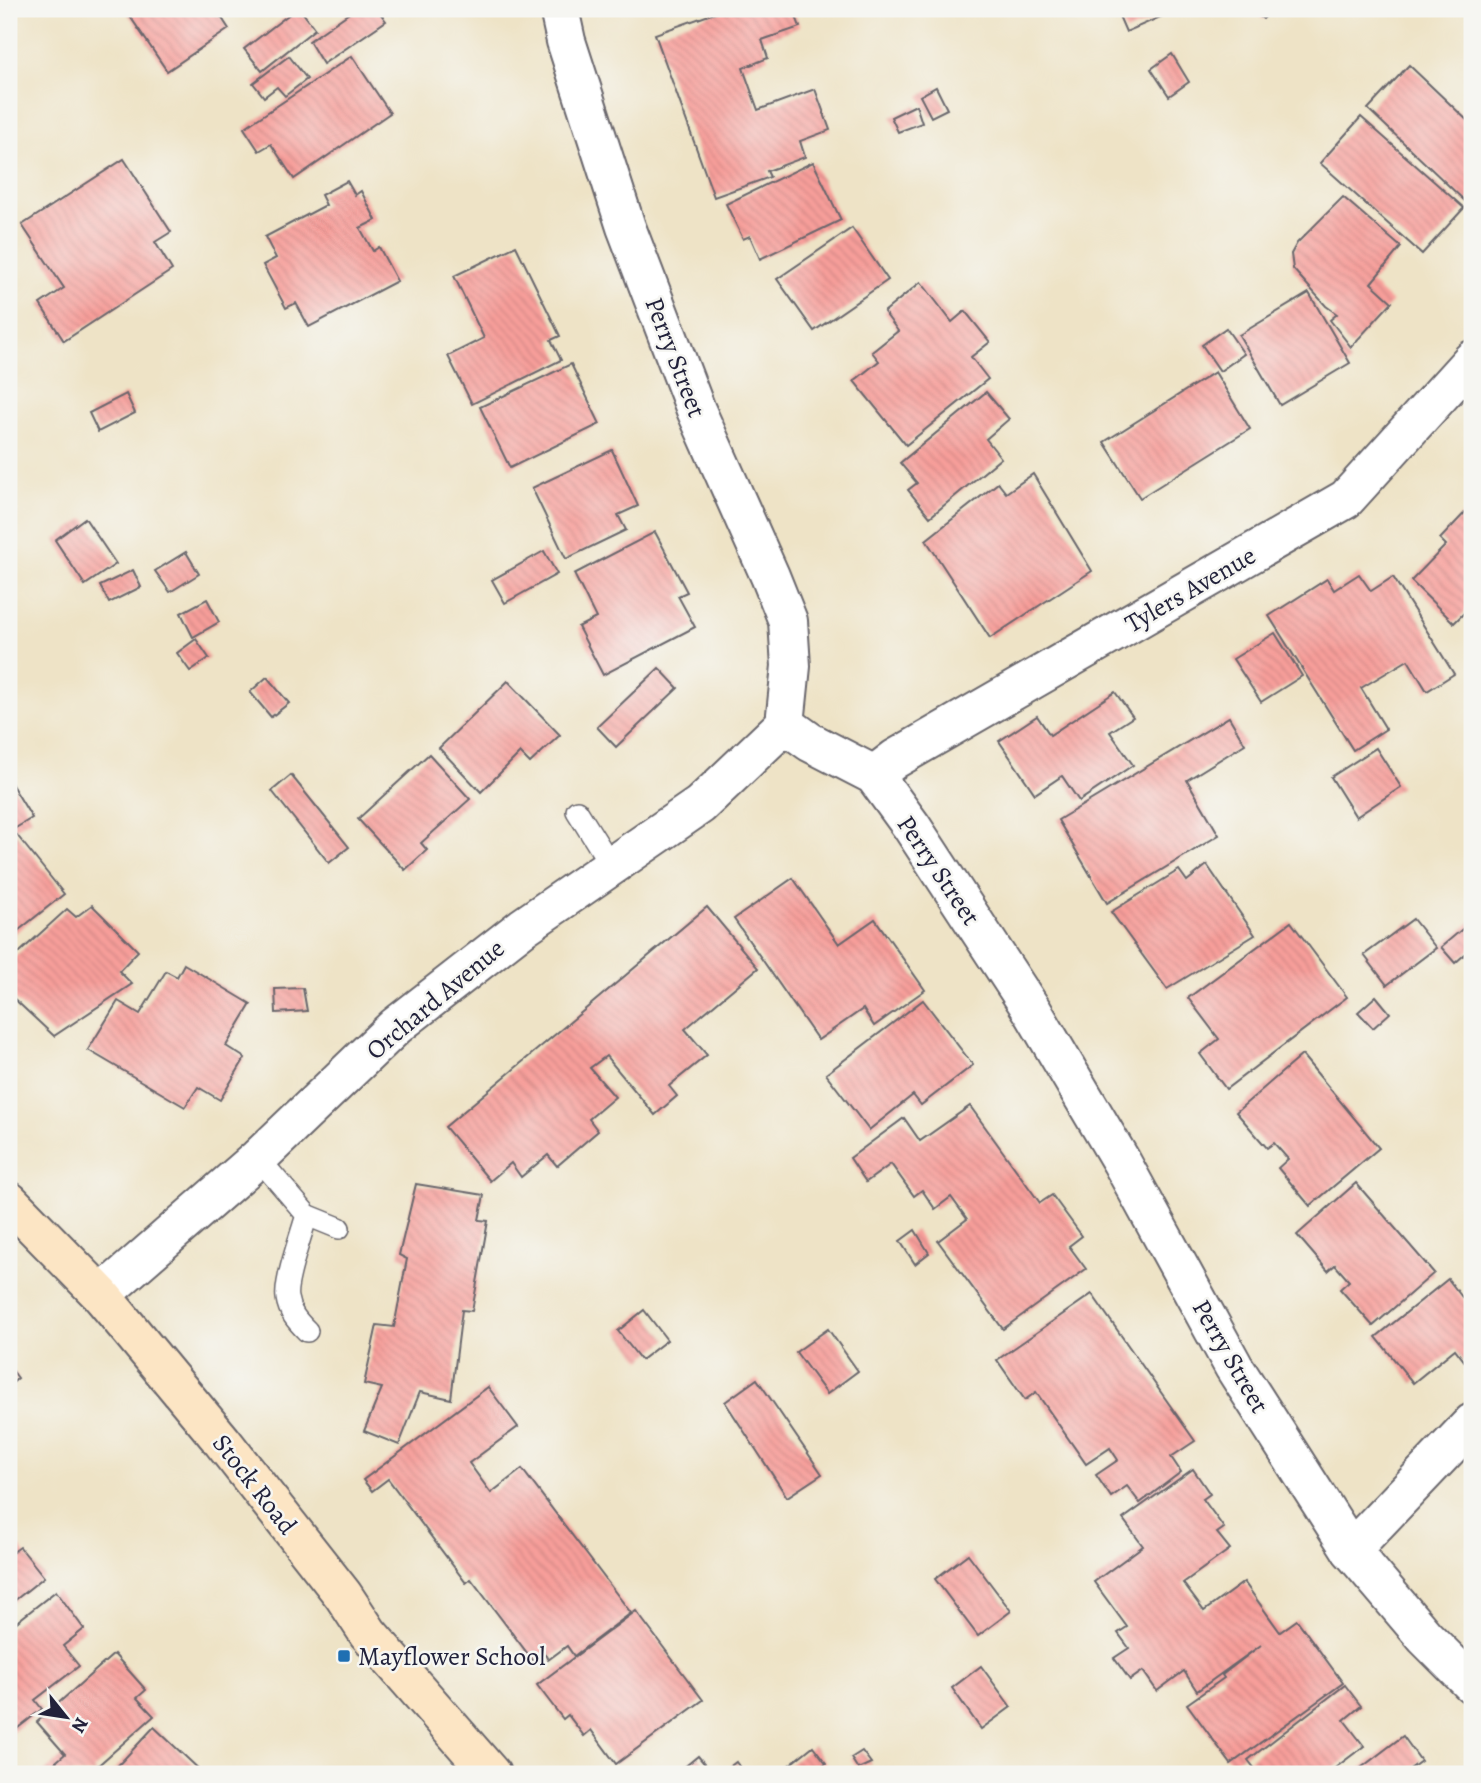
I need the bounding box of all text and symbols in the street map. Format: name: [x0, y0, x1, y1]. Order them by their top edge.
street label: Perry Street: [637, 292, 715, 423]
street label: Tylers Avenue: [1119, 538, 1262, 641]
street label: Perry Street: [889, 808, 988, 933]
street label: Orchard Avenue: [359, 931, 512, 1068]
street label: Perry Street: [1184, 1293, 1277, 1420]
street label: Stock Road: [204, 1427, 305, 1542]
place label: Mayflower School: [358, 1639, 546, 1674]
marker: Mayflower School: [336, 1648, 352, 1664]
north arrow: [32, 1682, 102, 1752]
text: N: [65, 1713, 95, 1738]

